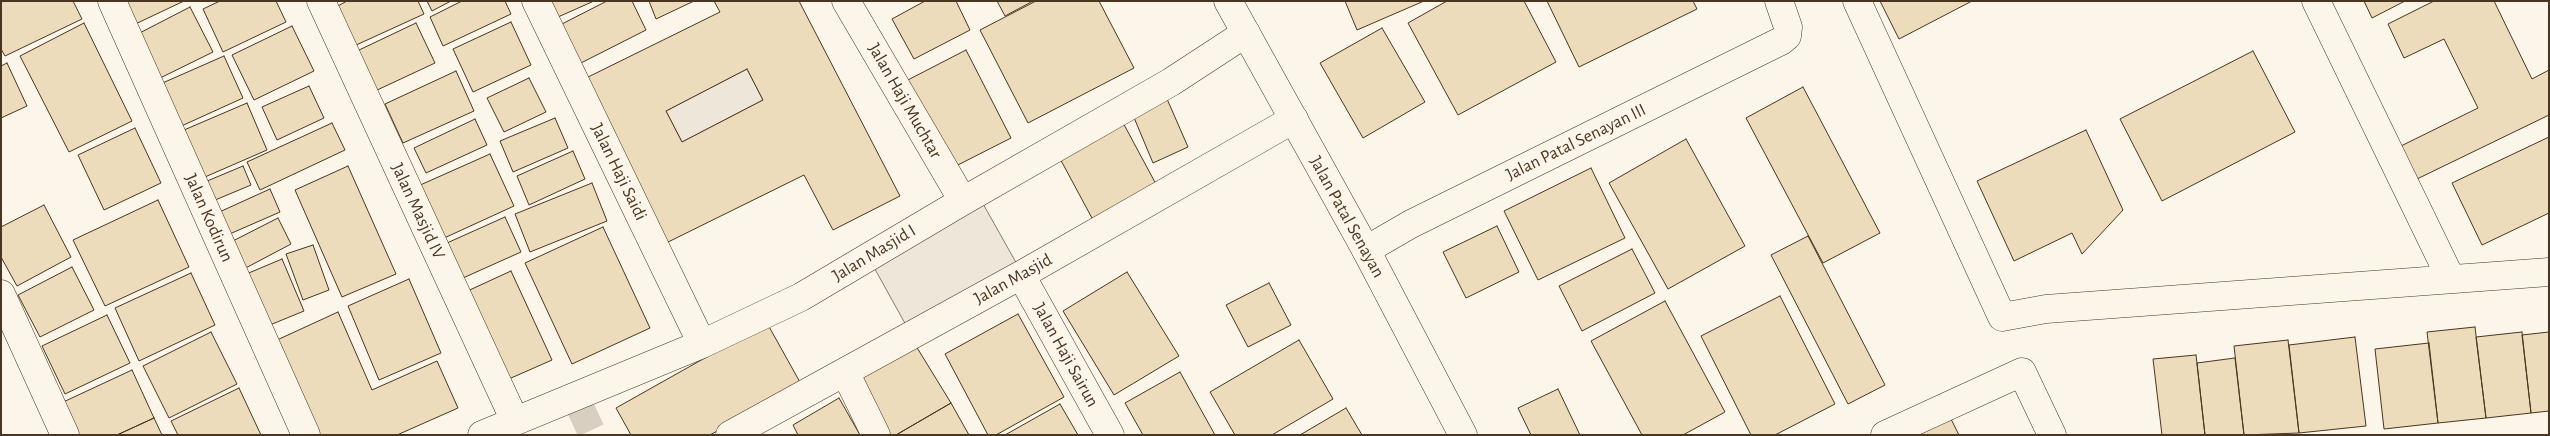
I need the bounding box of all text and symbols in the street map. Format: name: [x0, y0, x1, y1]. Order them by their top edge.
street label: Jalan Haji Muchtar: [863, 39, 947, 163]
street label: Jalan Patal Senayan III: [1502, 99, 1650, 185]
street label: Jalan Haji Saidi: [586, 120, 652, 224]
street label: Jalan Patal Senayan: [1305, 152, 1389, 282]
street label: Jalan Masjid IV: [386, 160, 450, 262]
street label: Jalan Kodirun: [180, 170, 238, 266]
street label: Jalan Masjid I: [828, 220, 920, 286]
street label: Jalan Masjid: [970, 249, 1056, 309]
street label: Jalan Haji Sairun: [1029, 299, 1103, 411]

